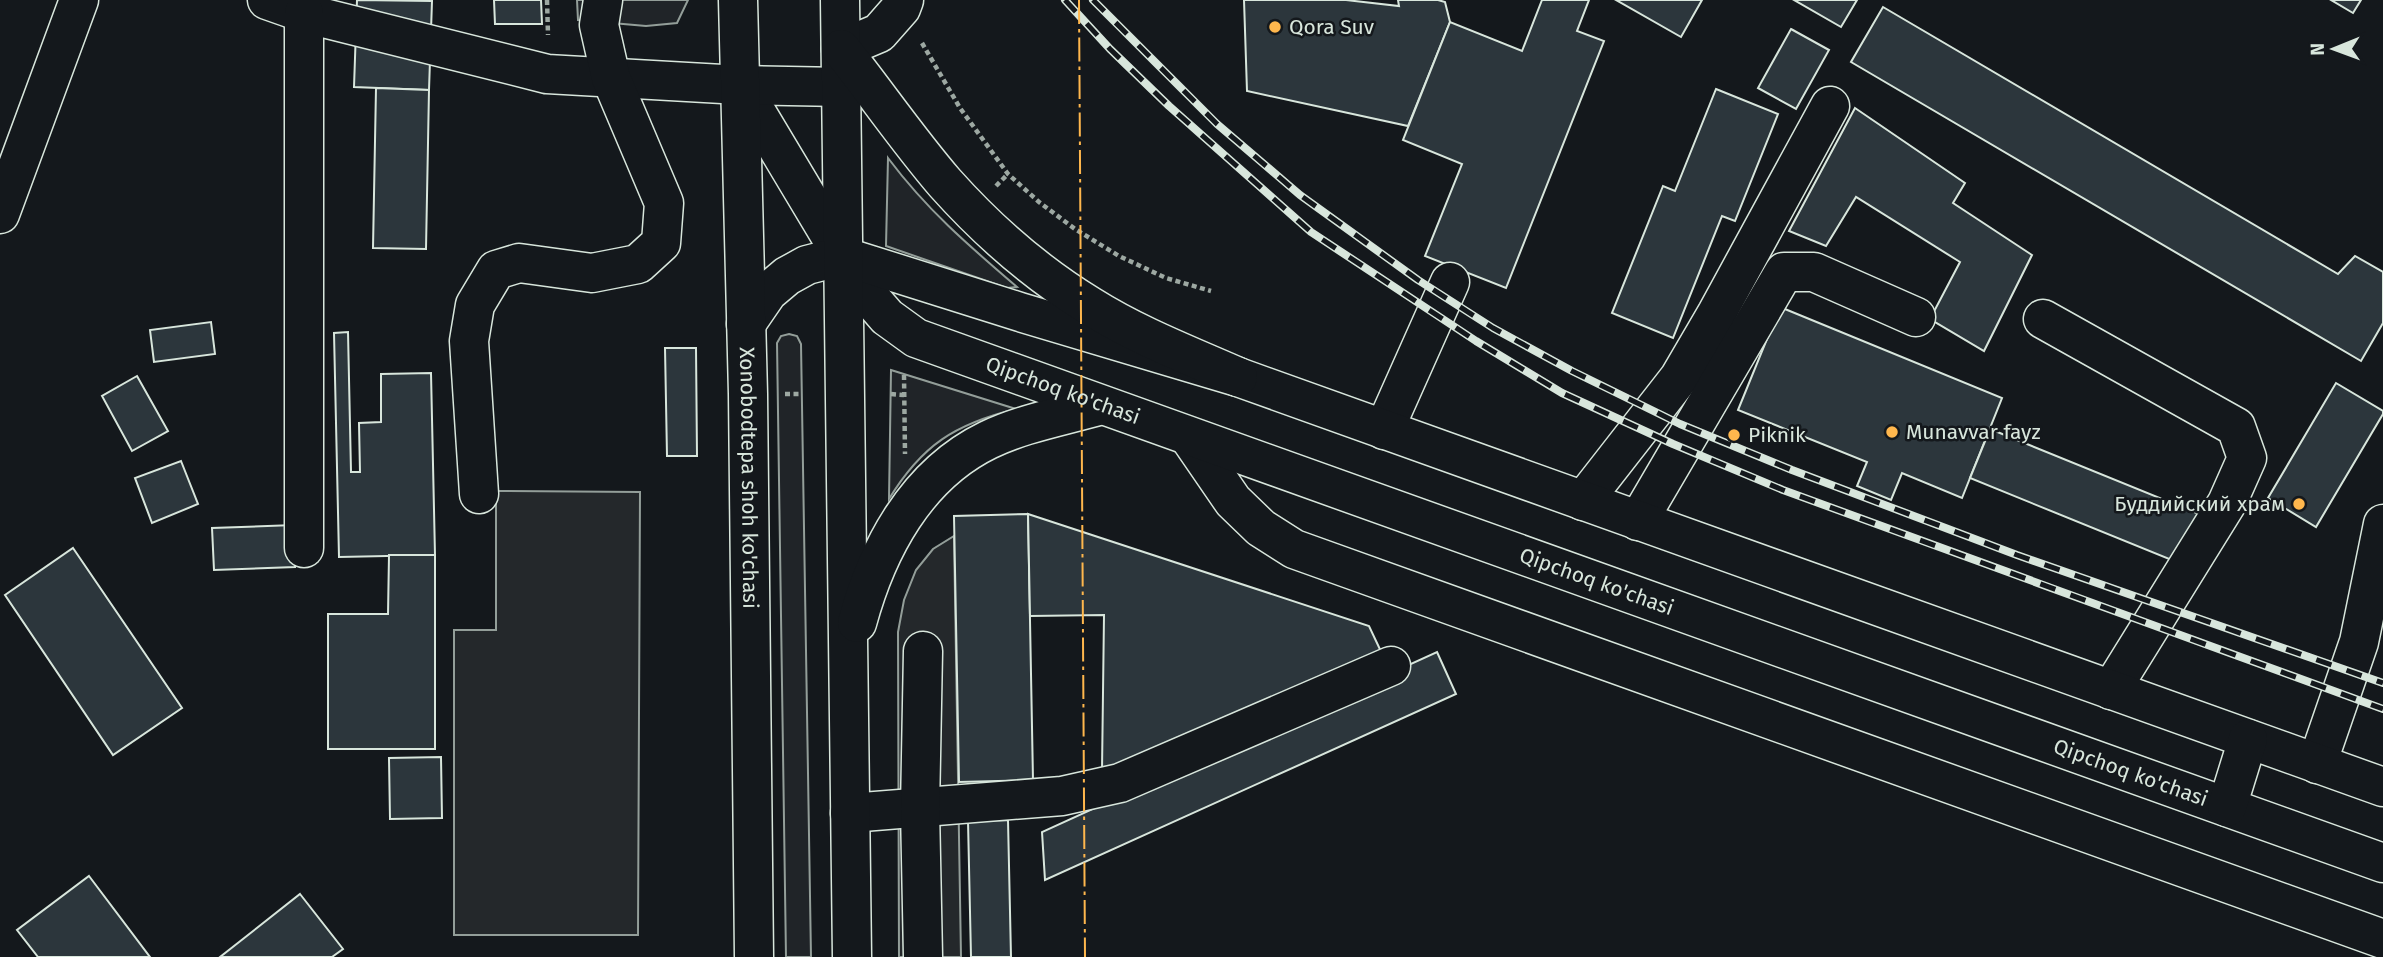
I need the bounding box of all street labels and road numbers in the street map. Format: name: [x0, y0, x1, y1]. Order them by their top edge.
street label: Xonobodtepa shoh ko'chasi: [734, 347, 763, 609]
street label: Qipchoq ko'chasi: [982, 351, 1144, 430]
street label: Qipchoq ko'chasi: [1516, 542, 1677, 621]
street label: Qipchoq ko'chasi: [2050, 733, 2211, 812]

